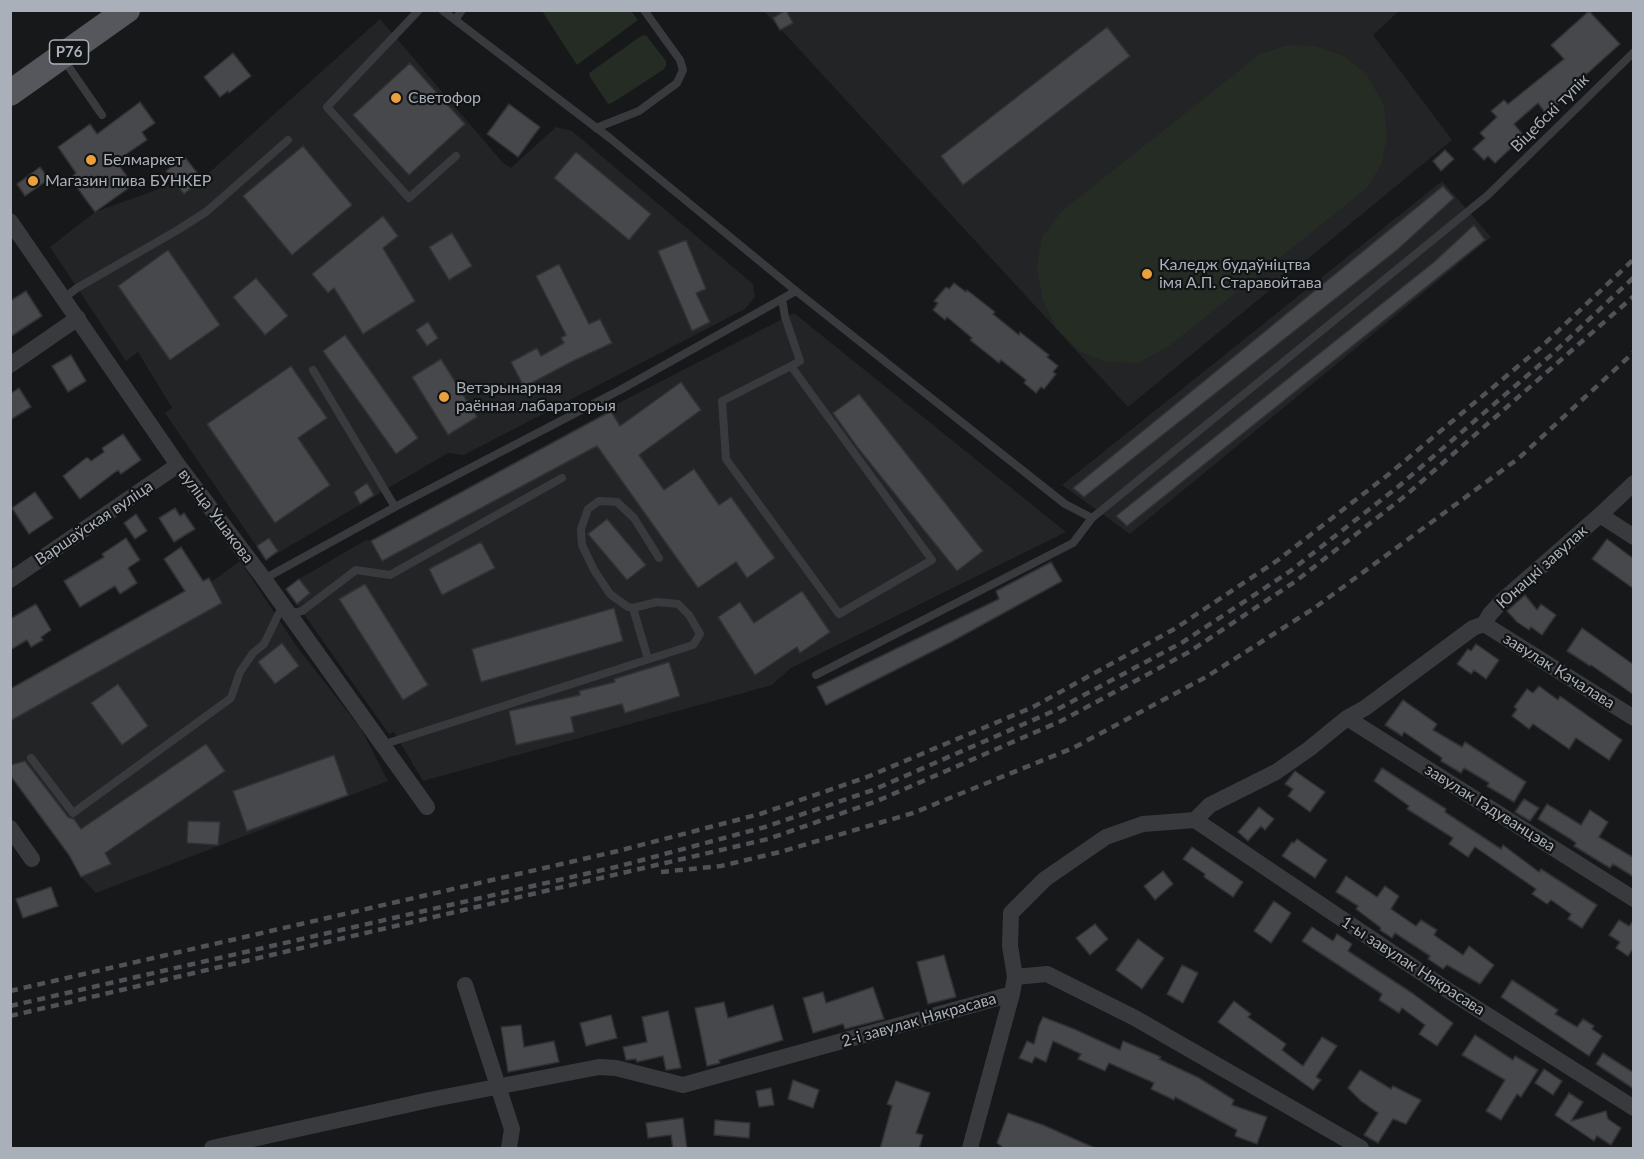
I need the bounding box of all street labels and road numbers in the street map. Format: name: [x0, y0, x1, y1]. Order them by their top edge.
road number: Р76: [50, 40, 88, 64]
street label: Віцебскі тупік: [1507, 70, 1593, 156]
street label: вуліца Ушакова: [174, 465, 258, 567]
street label: Варшаўская вуліца: [31, 476, 157, 570]
street label: Юнацкі завулак: [1493, 521, 1591, 613]
street label: завулак Качалава: [1500, 629, 1618, 713]
street label: завулак Гадуванцэва: [1421, 760, 1559, 856]
street label: 1-ы завулак Някрасава: [1338, 912, 1488, 1020]
street label: 2-і завулак Някрасава: [840, 989, 998, 1051]

